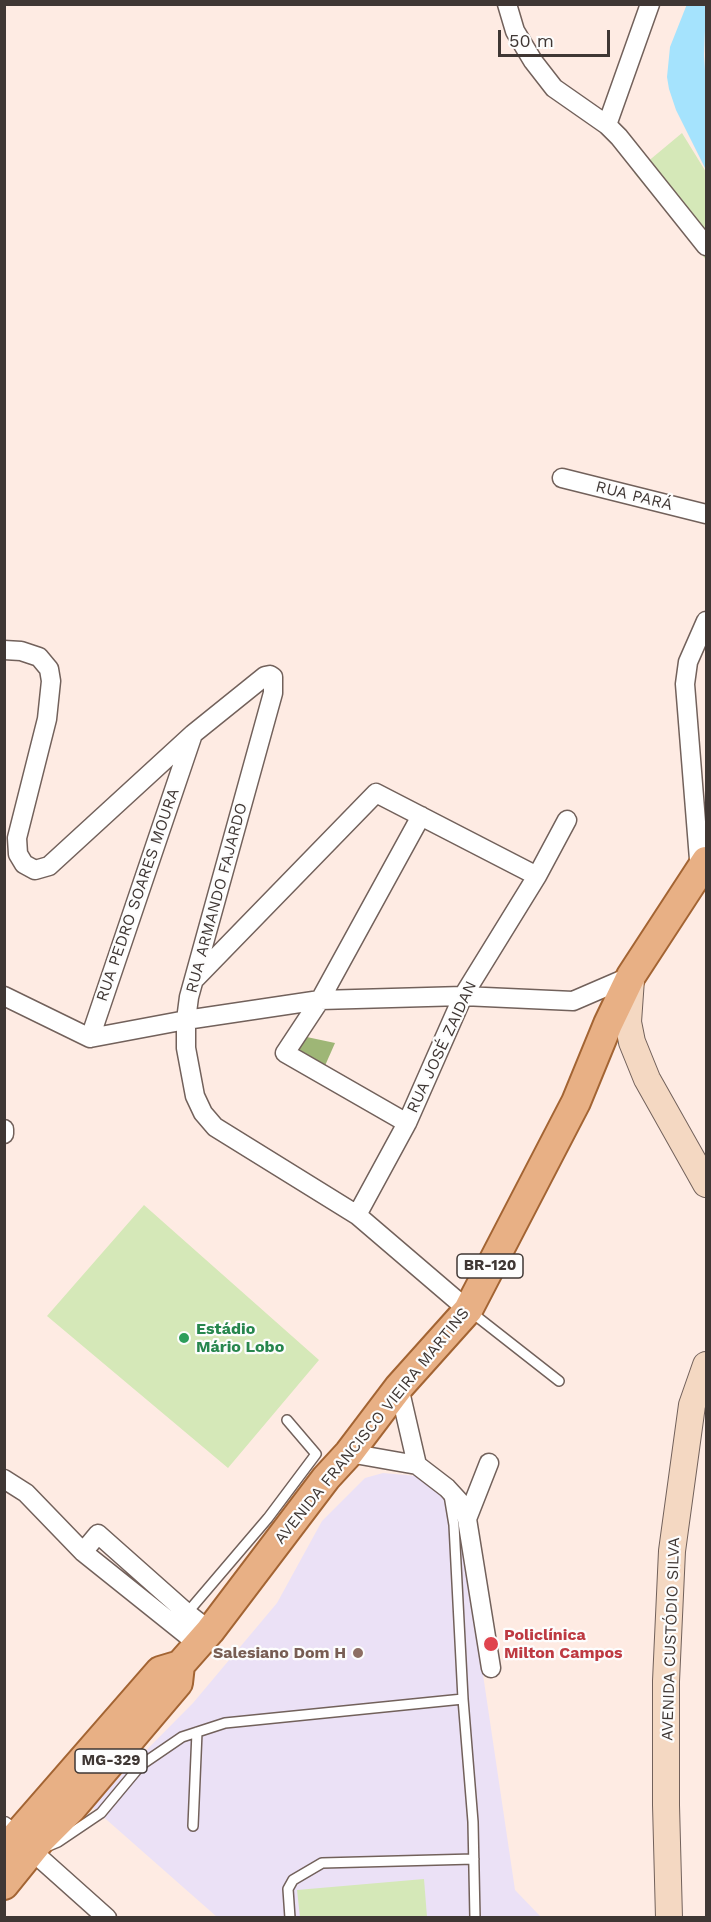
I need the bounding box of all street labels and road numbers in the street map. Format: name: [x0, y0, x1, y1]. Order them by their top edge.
street label: RUA PARÁ: [594, 477, 674, 515]
street label: RUA PEDRO SOARES MOURA: [92, 786, 184, 1004]
street label: RUA ARMANDO FAJARDO: [182, 801, 252, 995]
street label: RUA JOSÉ ZAIDAN: [403, 978, 481, 1116]
road number: BR-120: [457, 1254, 523, 1278]
street label: AVENIDA FRANCISCO VIEIRA MARTINS: [271, 1304, 473, 1548]
street label: AVENIDA CUSTÓDIO SILVA: [658, 1537, 684, 1741]
road number: MG-329: [75, 1749, 147, 1773]

